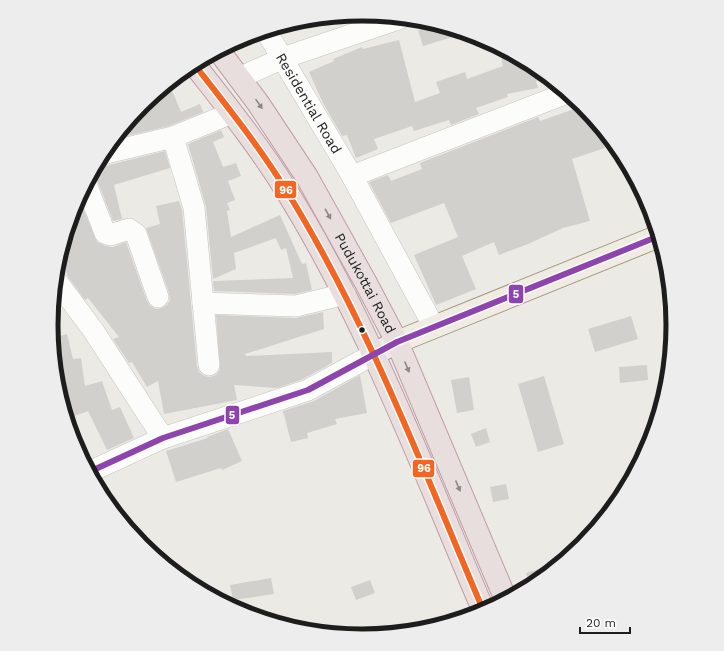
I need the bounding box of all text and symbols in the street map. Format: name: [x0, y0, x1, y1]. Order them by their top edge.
street label: Residential Road: [273, 50, 345, 156]
one-way arrow: [255, 99, 263, 110]
line badge: 96: [274, 180, 297, 199]
text: 96: [279, 184, 293, 197]
one-way arrow: [324, 208, 331, 220]
street label: Pudukottai Road: [332, 230, 399, 336]
line badge: 5: [508, 284, 524, 304]
text: 5: [513, 288, 519, 301]
unlabelled marker: [357, 325, 367, 335]
one-way arrow: [404, 361, 410, 372]
line badge: 5: [225, 405, 240, 425]
text: 5: [229, 409, 235, 422]
line badge: 96: [412, 459, 435, 478]
text: 96: [417, 462, 431, 475]
one-way arrow: [455, 481, 461, 492]
scale bar: [580, 609, 630, 635]
text: 20 m: [586, 616, 616, 630]

